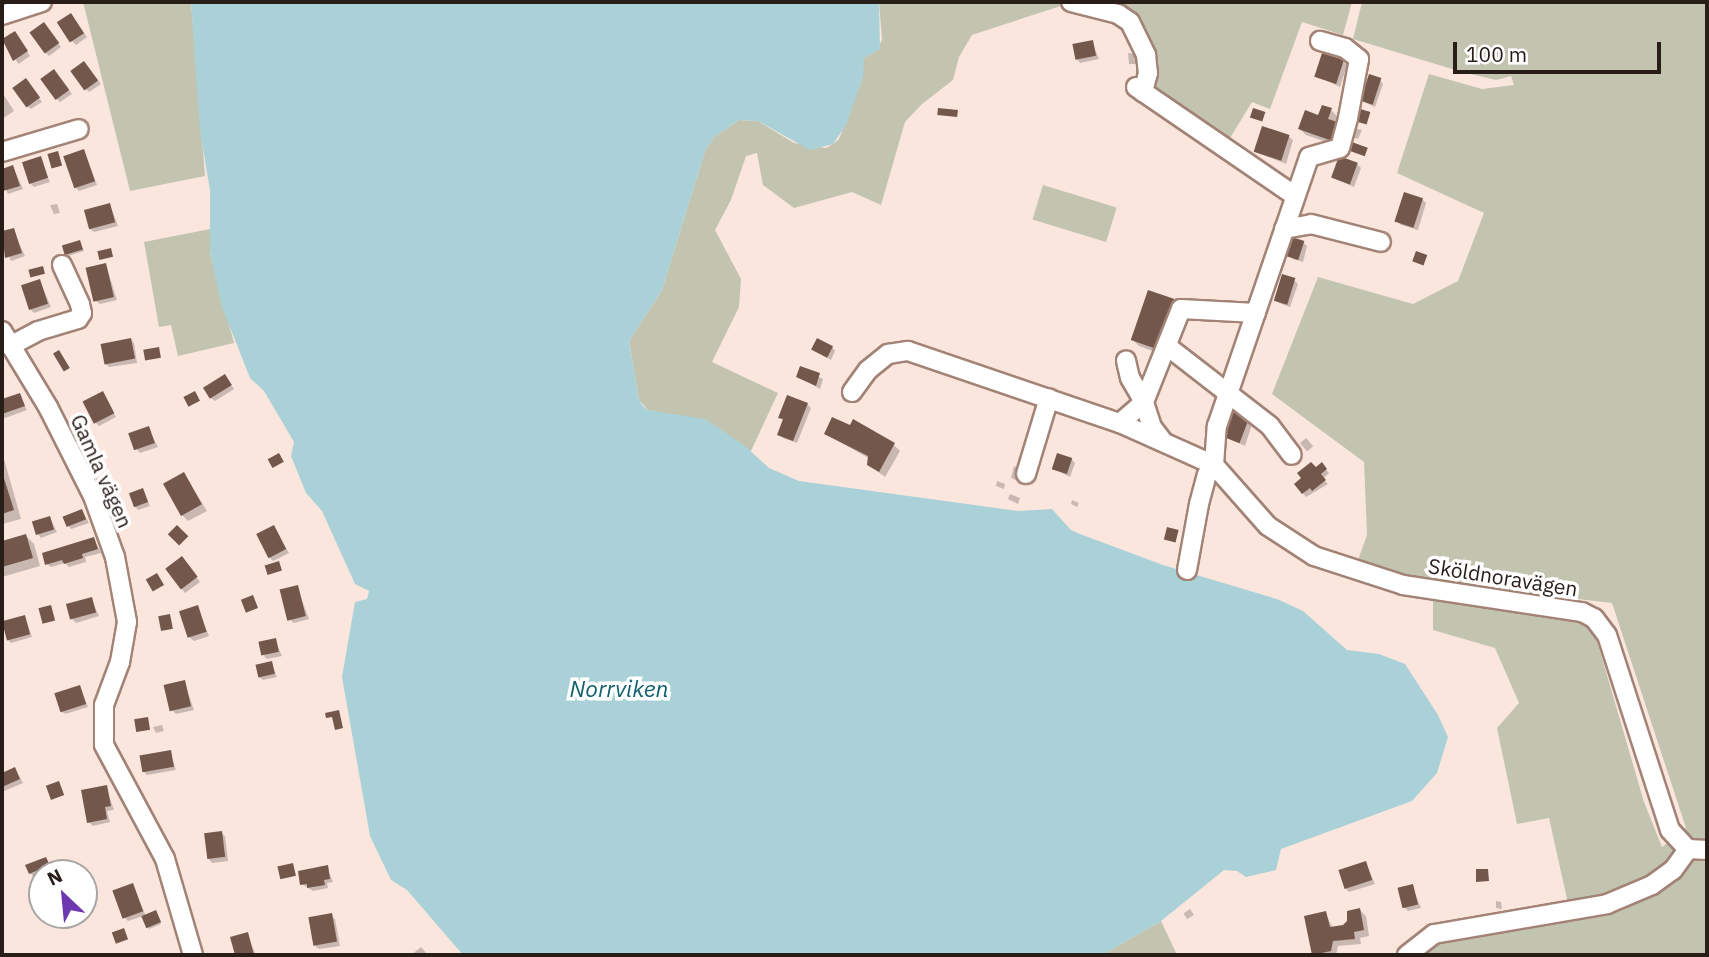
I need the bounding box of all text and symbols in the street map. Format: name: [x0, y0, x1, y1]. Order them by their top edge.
scale bar: [1457, 28, 1665, 72]
text: 100 m: [1466, 40, 1527, 68]
street label: Gamla vägen: [66, 410, 138, 532]
street label: Sköldnoravägen: [1427, 553, 1579, 601]
water label: Norrviken: [570, 674, 668, 702]
north arrow: [28, 859, 98, 929]
text: N: [43, 863, 66, 891]

